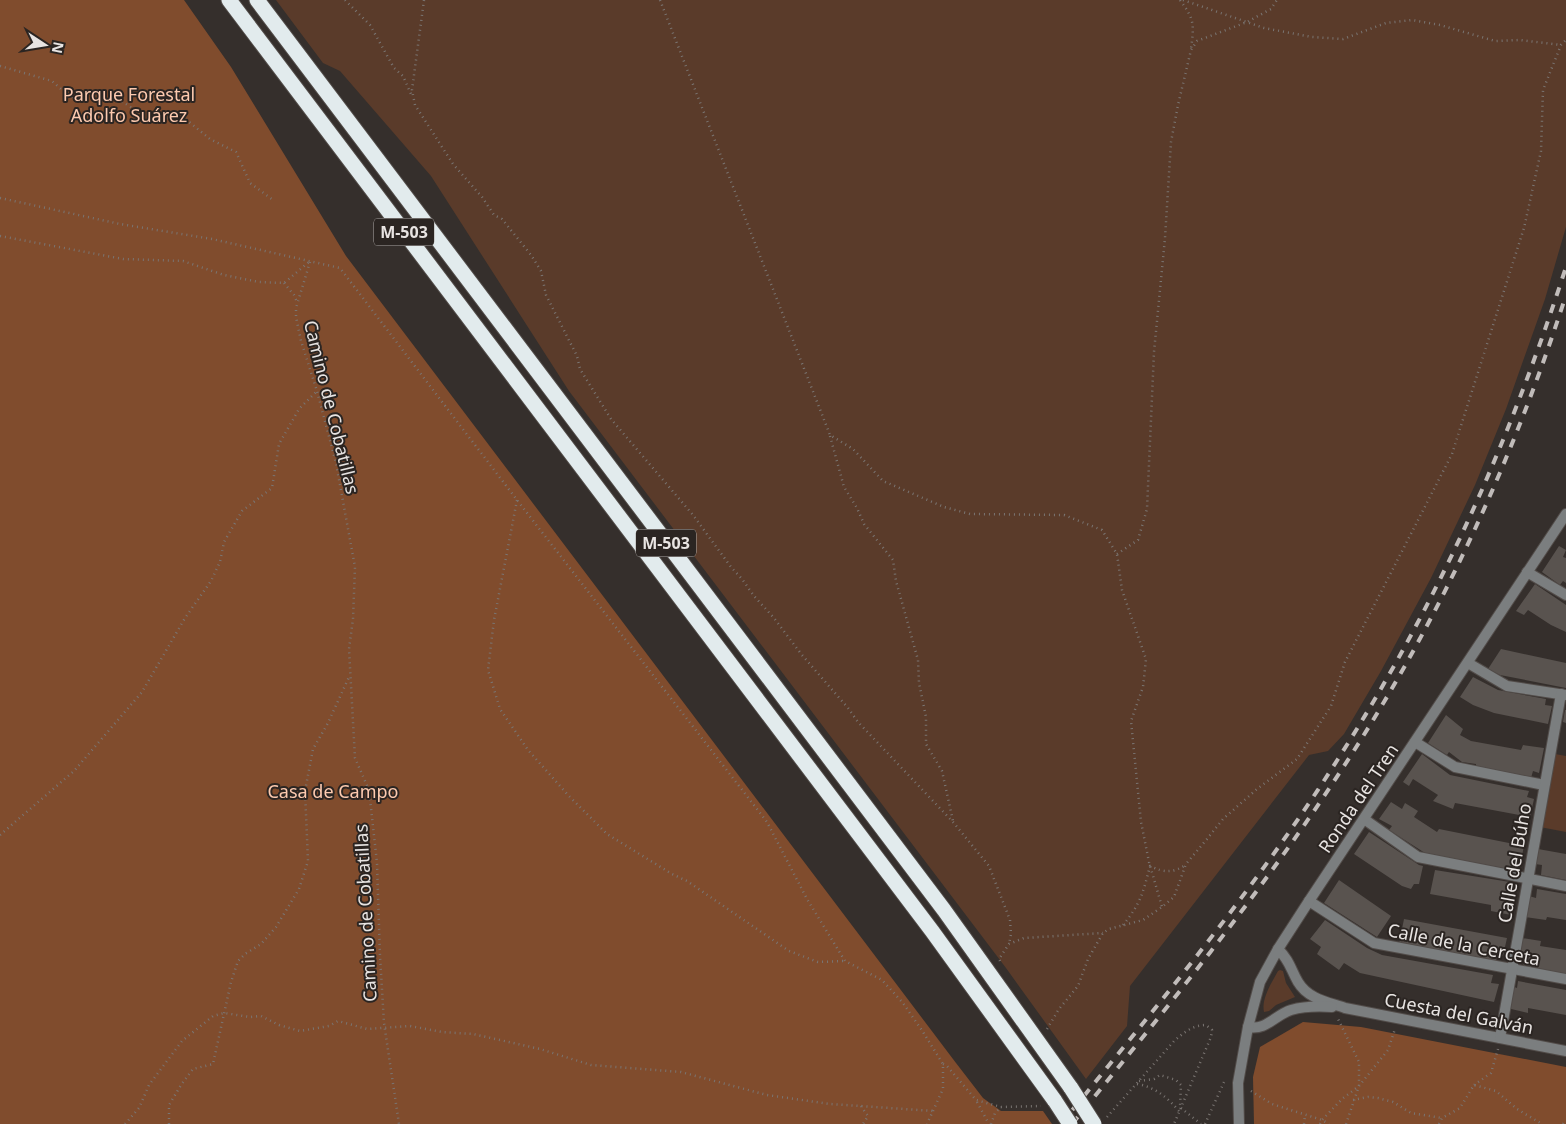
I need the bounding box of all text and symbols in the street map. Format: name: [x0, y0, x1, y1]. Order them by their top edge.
north arrow: [20, 20, 70, 70]
text: N: [48, 40, 69, 55]
park label: Parque Forestal Adolfo Suárez: [63, 82, 195, 127]
road number: M-503: [374, 218, 434, 246]
street label: Camino de Cobatillas: [299, 318, 365, 496]
road number: M-503: [636, 530, 696, 556]
street label: Ronda del Tren: [1313, 739, 1403, 857]
park label: Casa de Campo: [267, 779, 399, 803]
street label: Calle del Búho: [1492, 801, 1536, 925]
street label: Camino de Cobatillas: [348, 823, 382, 1003]
street label: Calle de la Cerceta: [1386, 917, 1542, 971]
street label: Cuesta del Galván: [1382, 987, 1536, 1039]

